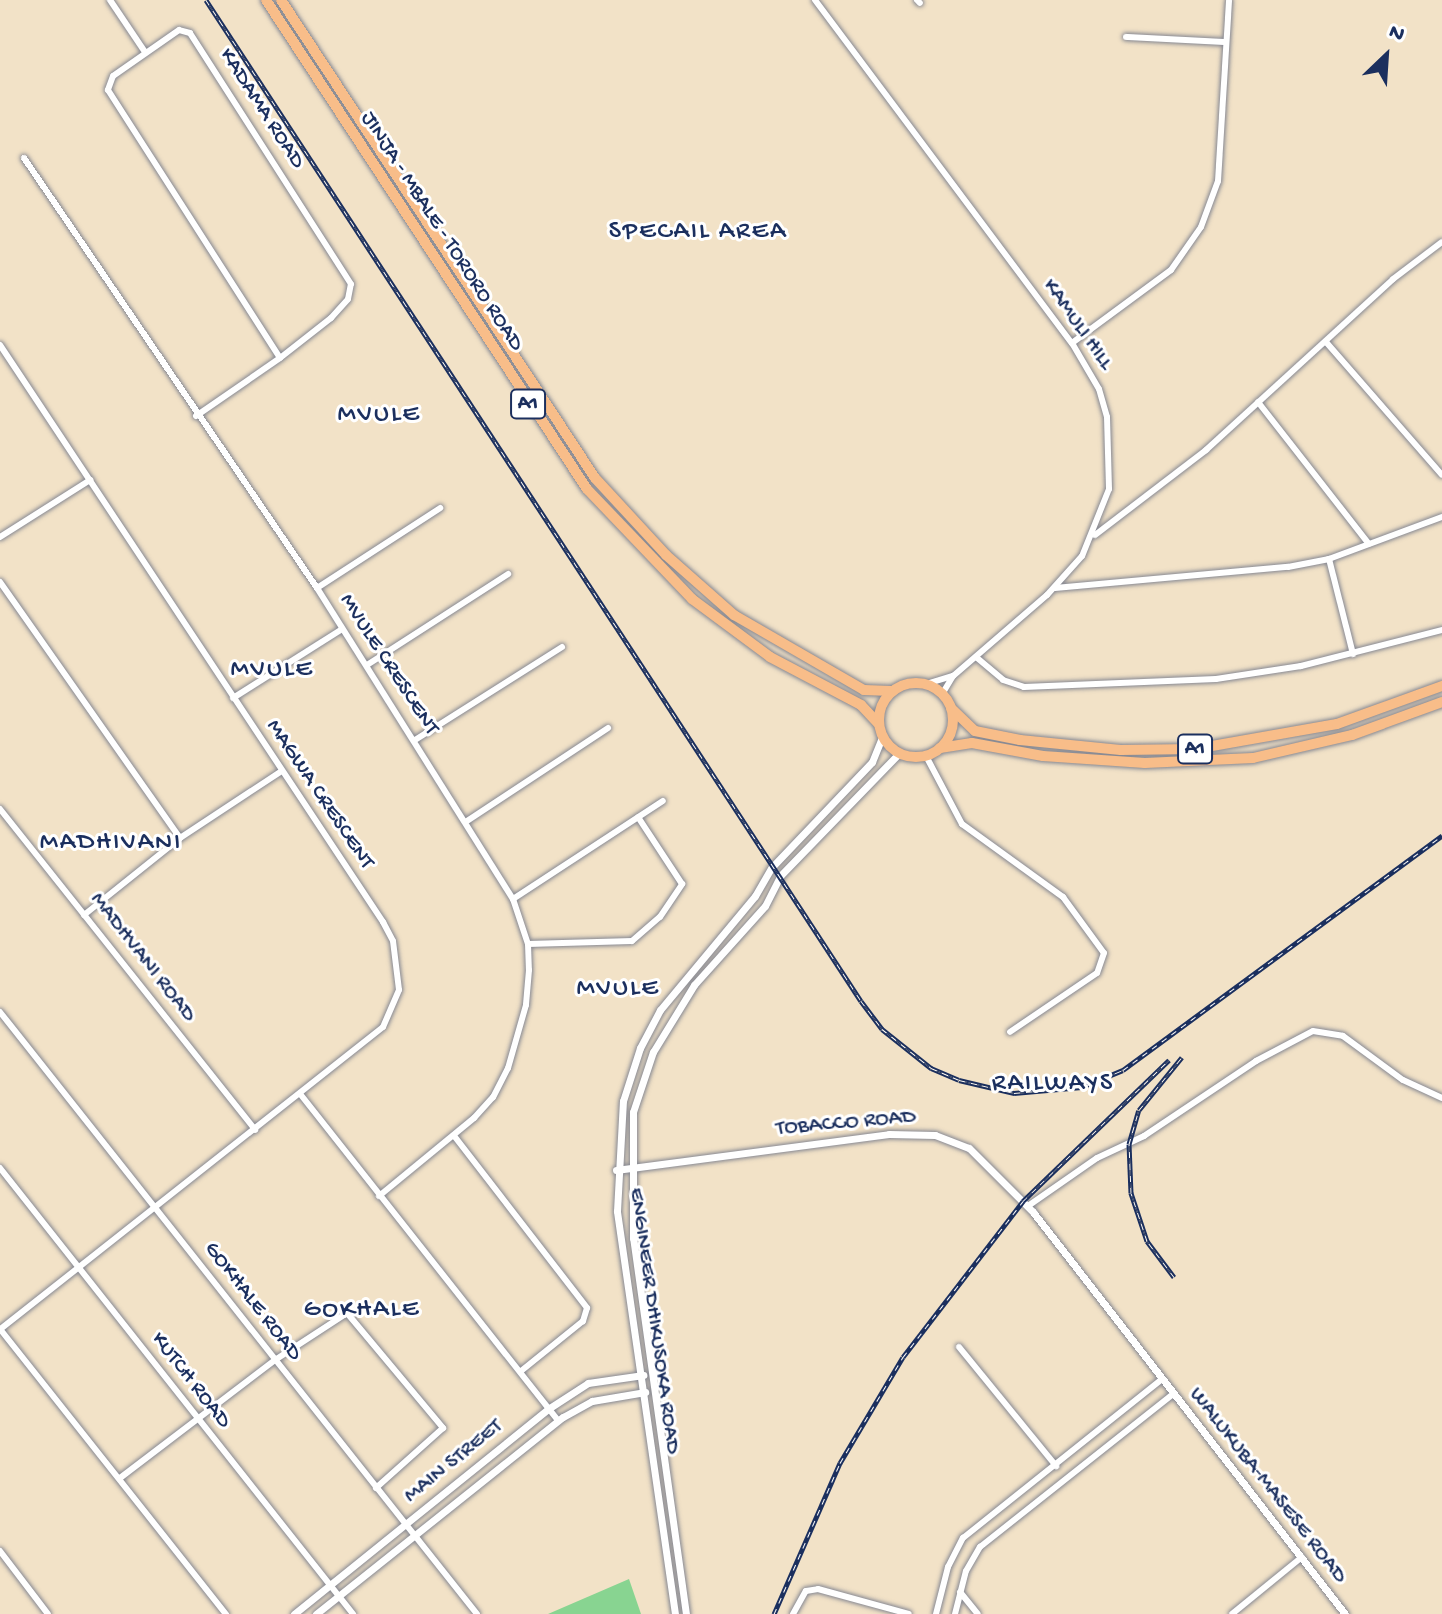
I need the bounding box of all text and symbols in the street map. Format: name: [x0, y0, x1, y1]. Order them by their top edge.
north arrow: [1346, 16, 1426, 96]
text: N: [1384, 19, 1408, 49]
street label: KADAMA ROAD: [212, 44, 310, 174]
street label: JINJA - MBALE - TORORO ROAD: [354, 107, 528, 357]
district label: SPECAIL AREA: [609, 217, 787, 249]
street label: KAMULI HILL: [1036, 274, 1118, 376]
road number: A1: [510, 388, 546, 420]
district label: MVULE: [337, 400, 421, 432]
street label: MVULE CRESCENT: [333, 589, 443, 741]
district label: MVULE: [230, 655, 314, 687]
street label: MAGWA CRESCENT: [259, 715, 379, 875]
road number: A1: [1177, 733, 1213, 765]
district label: MADHIVANI: [40, 828, 182, 860]
street label: MADHVANI ROAD: [83, 888, 201, 1028]
district label: MVULE: [576, 974, 660, 1006]
district label: RAILWAYS: [992, 1069, 1114, 1101]
street label: TOBACCO ROAD: [775, 1105, 917, 1143]
street label: ENGINEER DHIKUSOKA ROAD: [621, 1186, 685, 1456]
street label: GOKHALE ROAD: [197, 1237, 307, 1367]
district label: GOKHALE: [304, 1295, 420, 1327]
street label: KUTCH ROAD: [144, 1328, 236, 1434]
street label: WALUKUBA-MASESE ROAD: [1182, 1383, 1352, 1589]
street label: MAIN STREET: [399, 1414, 509, 1510]

